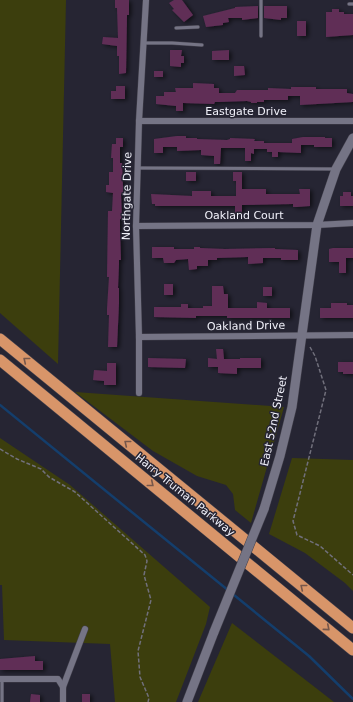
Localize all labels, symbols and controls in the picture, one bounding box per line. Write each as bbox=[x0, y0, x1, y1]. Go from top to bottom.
street label: Eastgate Drive bbox=[205, 105, 287, 118]
street label: Northgate Drive bbox=[120, 151, 134, 240]
street label: Oakland Court bbox=[204, 209, 284, 222]
street label: Oakland Drive bbox=[207, 319, 286, 333]
one-way arrow bbox=[23, 358, 31, 365]
street label: East 52nd Street bbox=[258, 374, 290, 467]
one-way arrow bbox=[124, 440, 131, 447]
street label: Harry Truman Parkway bbox=[133, 451, 238, 540]
one-way arrow bbox=[146, 479, 154, 486]
one-way arrow bbox=[300, 585, 308, 592]
one-way arrow bbox=[323, 624, 330, 631]

